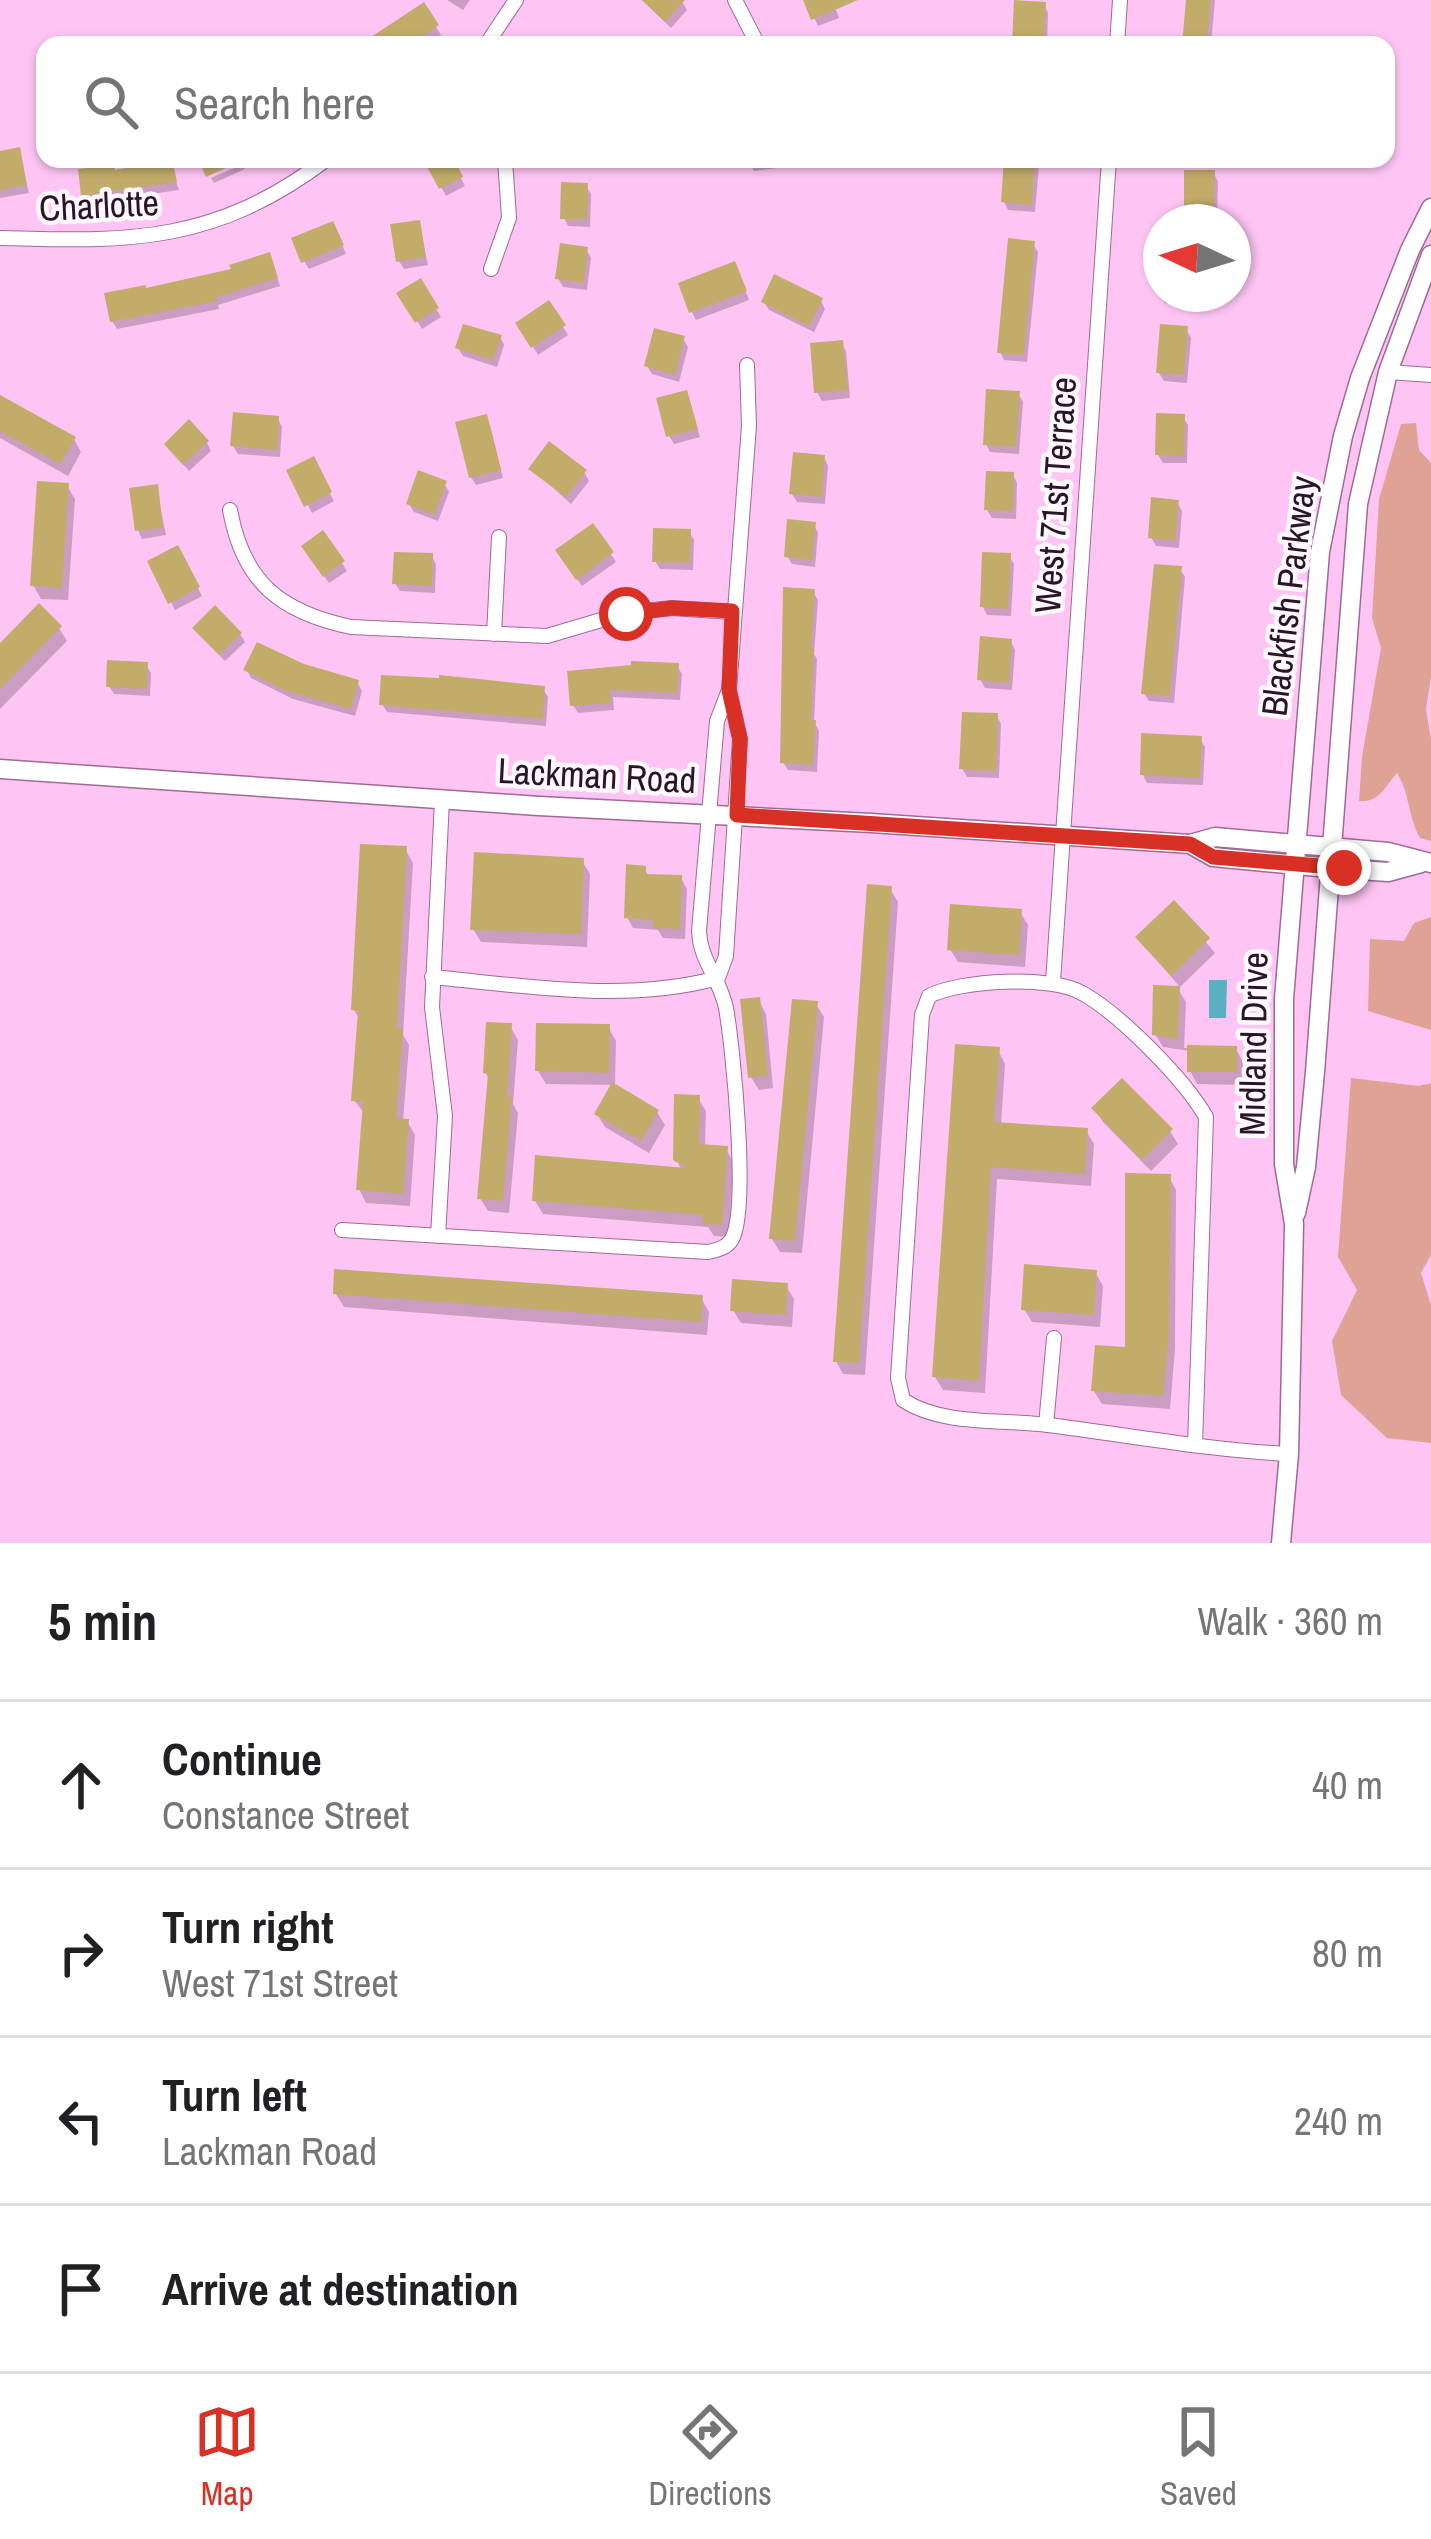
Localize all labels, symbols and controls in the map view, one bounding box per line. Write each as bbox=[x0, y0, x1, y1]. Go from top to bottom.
search box bbox=[36, 36, 1395, 168]
icon: search bbox=[78, 69, 144, 135]
text: Search here bbox=[174, 72, 375, 133]
street label: Charlotte bbox=[38, 178, 160, 232]
north arrow bbox=[1143, 204, 1251, 312]
street label: West 71st Terrace bbox=[1023, 375, 1087, 615]
street label: Blackfish Parkway bbox=[1249, 473, 1327, 719]
route start bbox=[599, 587, 653, 641]
street label: Lackman Road bbox=[497, 746, 697, 804]
route end bbox=[1317, 841, 1371, 895]
street label: Midland Drive bbox=[1227, 952, 1279, 1136]
text: 5 min bbox=[48, 1587, 157, 1656]
text: Walk · 360 m bbox=[1198, 1595, 1383, 1647]
text: Continue bbox=[162, 1728, 322, 1789]
icon: ahead bbox=[48, 1752, 114, 1818]
text: 40 m bbox=[1312, 1759, 1383, 1811]
text: Constance Street bbox=[162, 1789, 409, 1841]
text: Turn right bbox=[162, 1896, 334, 1957]
icon: right bbox=[48, 1920, 114, 1986]
text: 80 m bbox=[1312, 1927, 1383, 1979]
text: West 71st Street bbox=[162, 1957, 398, 2009]
text: Turn left bbox=[162, 2064, 307, 2125]
icon: left bbox=[48, 2088, 114, 2154]
text: 240 m bbox=[1294, 2095, 1383, 2147]
text: Lackman Road bbox=[162, 2125, 377, 2177]
icon: arrive bbox=[48, 2256, 114, 2322]
text: Arrive at destination bbox=[162, 2258, 519, 2319]
tab: Map bbox=[194, 2399, 260, 2515]
tab: Directions bbox=[648, 2399, 772, 2515]
tab: Saved bbox=[1160, 2399, 1237, 2515]

